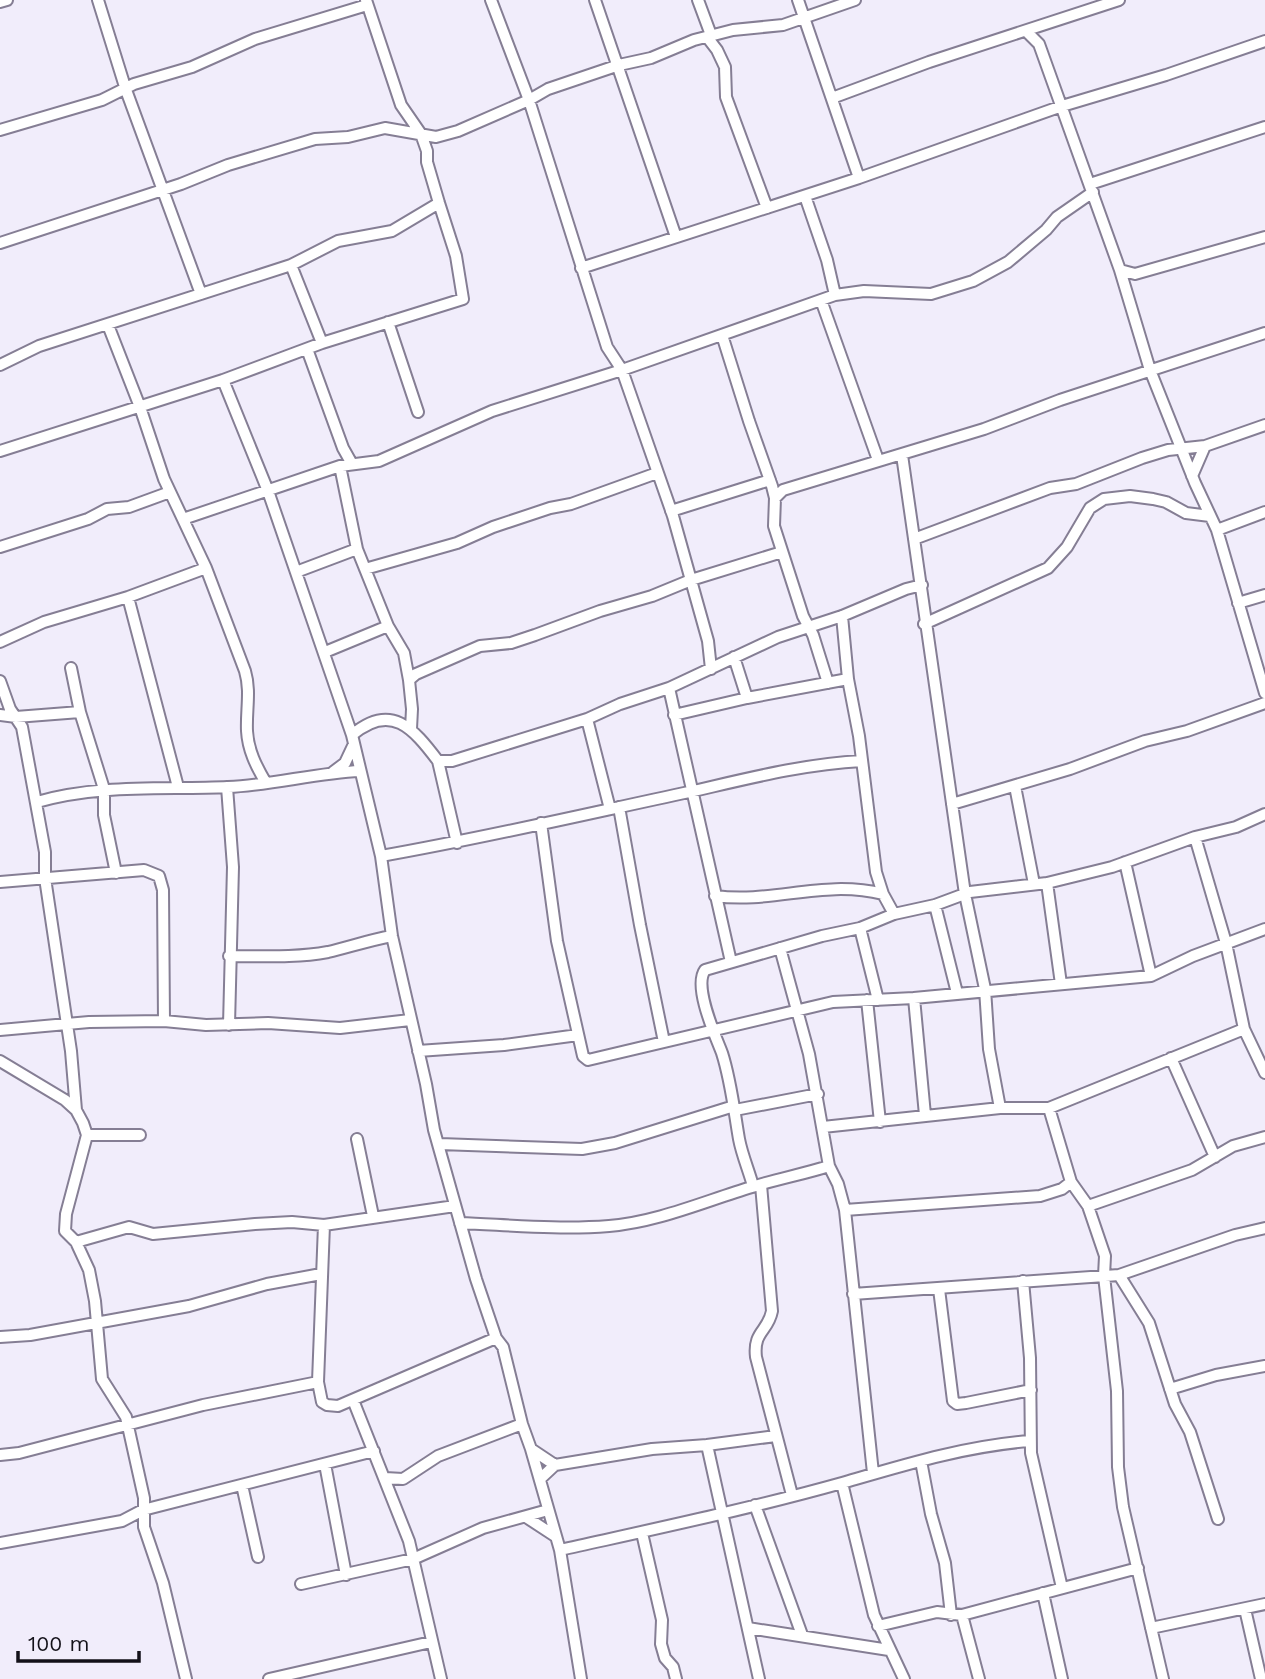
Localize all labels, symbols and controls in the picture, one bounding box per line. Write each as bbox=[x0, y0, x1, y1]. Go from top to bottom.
scale bar bbox=[18, 1620, 138, 1664]
text: 100 m bbox=[28, 1631, 90, 1656]

